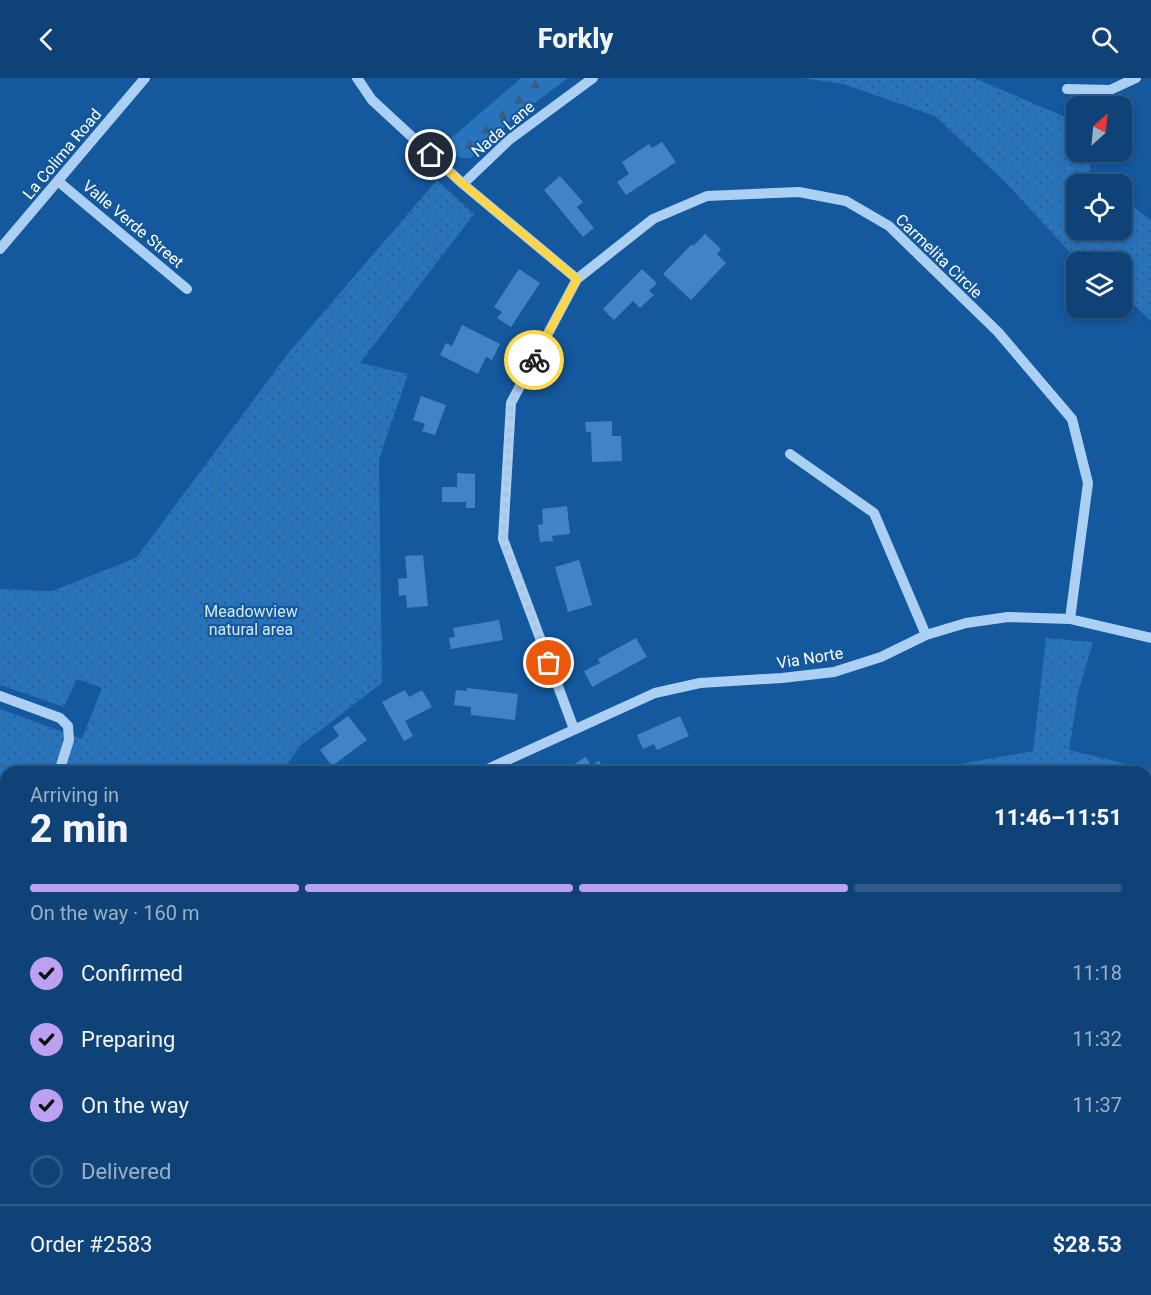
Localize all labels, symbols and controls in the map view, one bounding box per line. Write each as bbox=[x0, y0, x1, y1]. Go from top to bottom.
icon: back bbox=[30, 23, 63, 56]
text: Forkly bbox=[538, 23, 613, 55]
icon: search bbox=[1088, 23, 1121, 56]
north arrow bbox=[1066, 96, 1132, 162]
map controls bbox=[1066, 96, 1132, 318]
street label: Nada Lane bbox=[468, 97, 538, 161]
street label: La Colima Road bbox=[19, 105, 105, 203]
pin bbox=[405, 129, 456, 180]
icon: home bbox=[414, 138, 447, 171]
button: locate bbox=[1066, 174, 1132, 240]
street label: Valle Verde Street bbox=[79, 176, 187, 272]
street label: Carmelita Circle bbox=[892, 210, 986, 302]
button: layers bbox=[1066, 252, 1132, 318]
courier bbox=[504, 330, 564, 390]
icon: bike bbox=[518, 344, 551, 377]
park label: Meadowview natural area bbox=[204, 602, 298, 639]
pin bbox=[523, 637, 574, 688]
street label: Via Norte bbox=[776, 643, 844, 673]
icon: bag bbox=[532, 646, 565, 679]
text: Arriving in bbox=[30, 783, 119, 807]
text: 11:46–11:51 bbox=[994, 805, 1122, 830]
text: 2 min bbox=[30, 806, 128, 852]
text: On the way · 160 m bbox=[30, 901, 199, 925]
icon: check bbox=[30, 957, 63, 990]
text: Confirmed bbox=[81, 961, 183, 986]
text: 11:18 bbox=[1072, 961, 1122, 985]
icon: check bbox=[30, 1023, 63, 1056]
text: Preparing bbox=[81, 1027, 175, 1052]
text: 11:32 bbox=[1072, 1027, 1122, 1051]
icon: check bbox=[30, 1089, 63, 1122]
text: On the way bbox=[81, 1093, 189, 1118]
text: 11:37 bbox=[1072, 1093, 1122, 1117]
text: Delivered bbox=[81, 1159, 171, 1184]
text: Order #2583 bbox=[30, 1232, 152, 1257]
text: $28.53 bbox=[1053, 1232, 1122, 1257]

